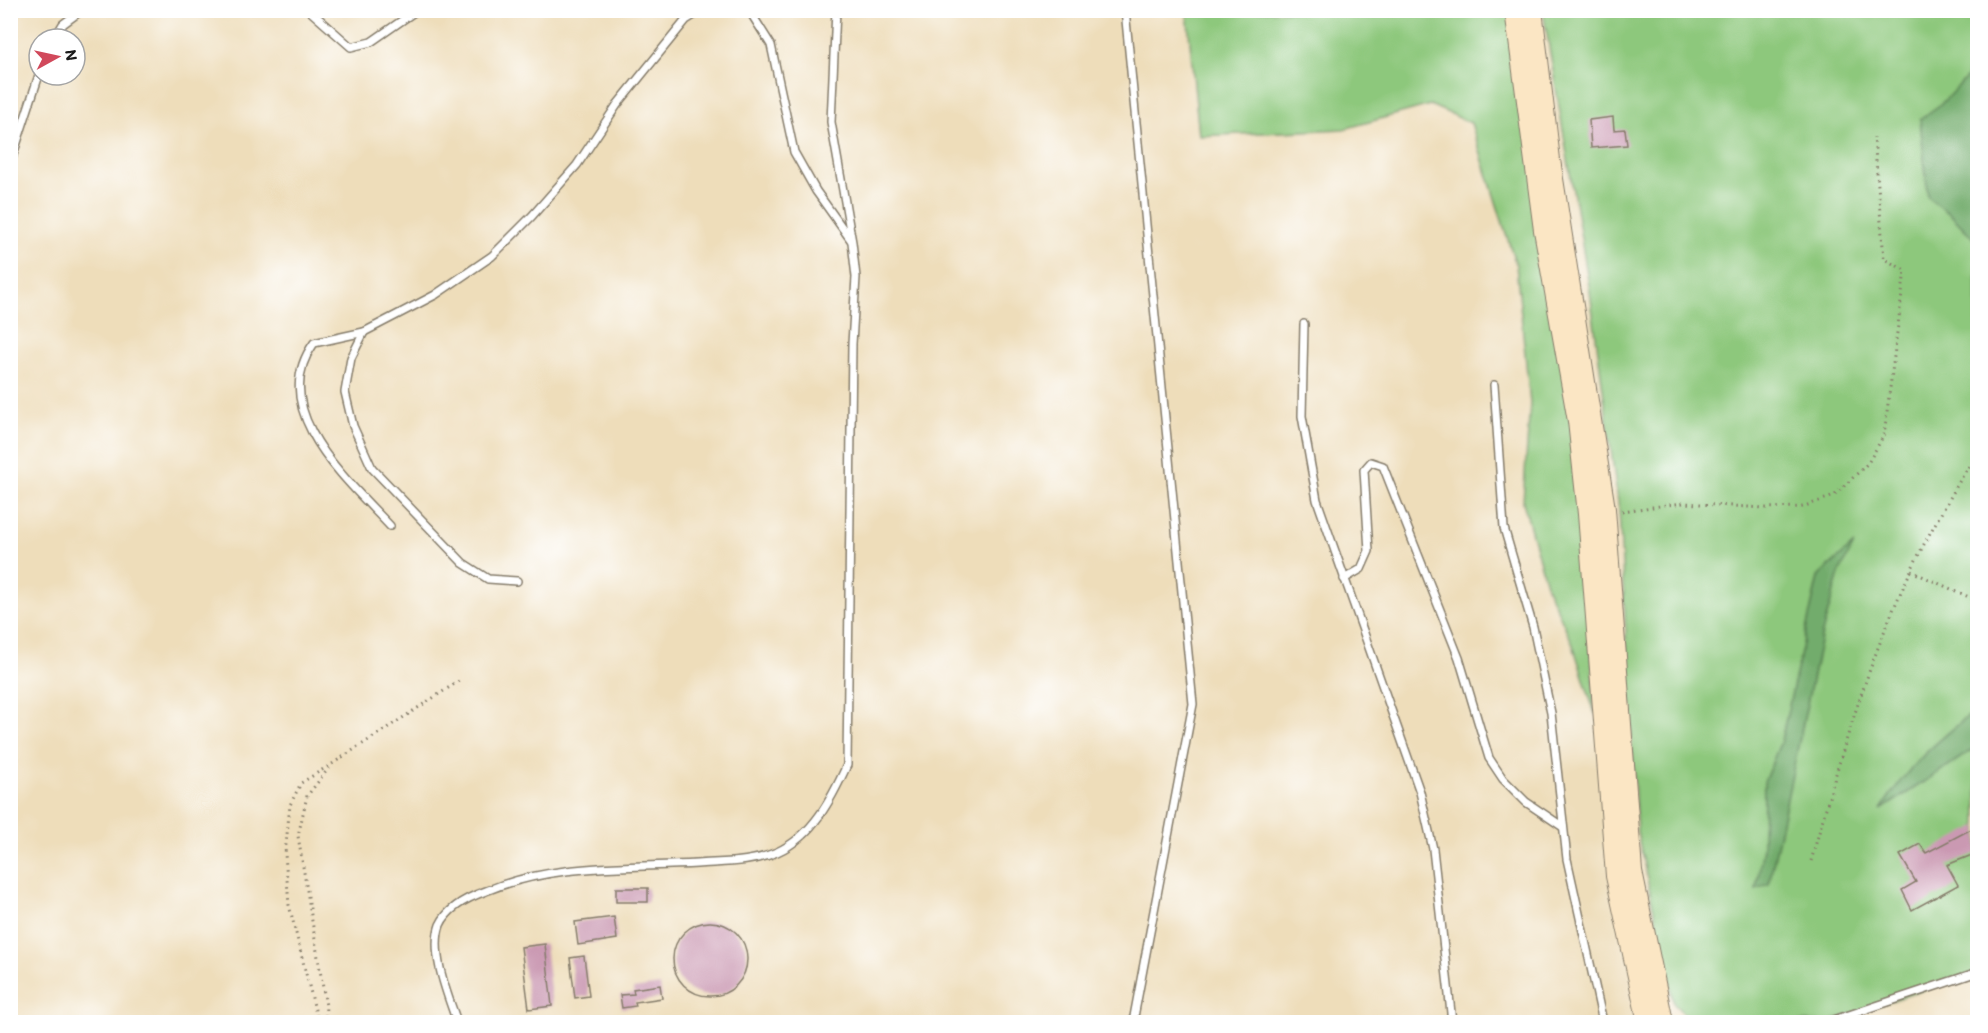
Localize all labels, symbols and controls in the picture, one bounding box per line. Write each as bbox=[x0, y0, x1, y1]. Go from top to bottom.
north arrow bbox=[27, 27, 87, 87]
text: N bbox=[61, 48, 82, 62]

